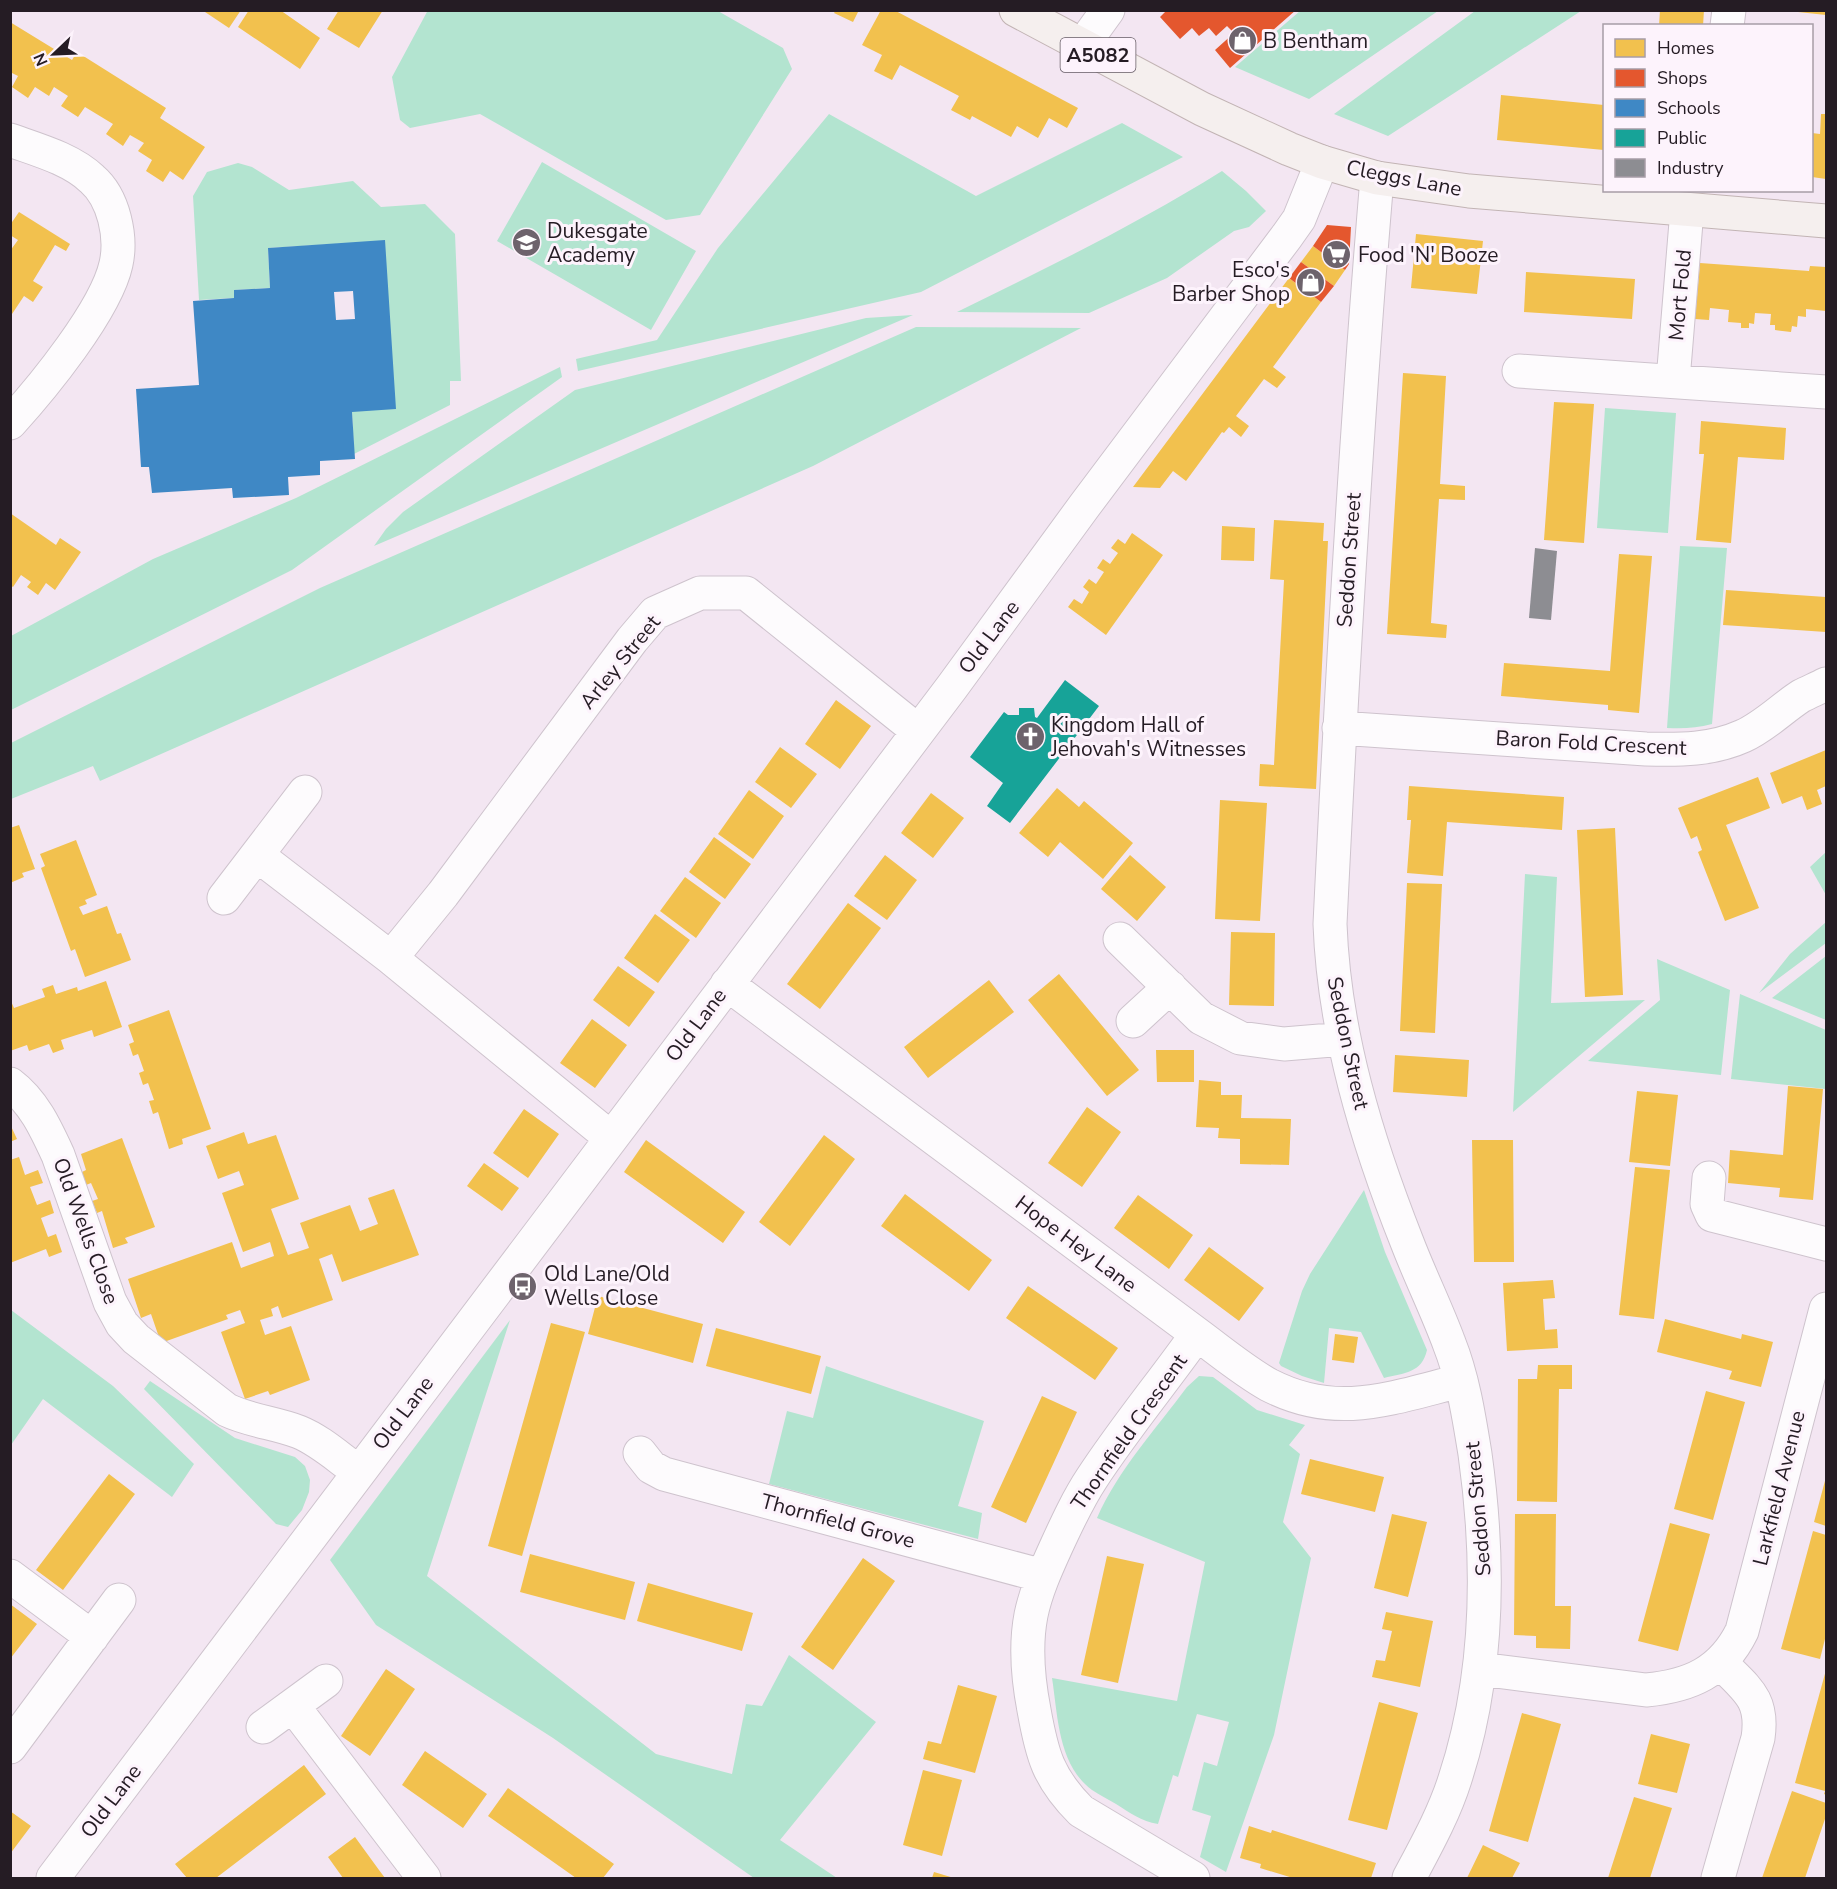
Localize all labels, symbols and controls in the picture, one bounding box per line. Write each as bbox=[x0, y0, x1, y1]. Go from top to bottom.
north arrow bbox=[24, 24, 84, 84]
legend bbox=[1603, 24, 1813, 192]
shop icon: B Bentham bbox=[1226, 25, 1258, 57]
place label: B Bentham bbox=[1263, 27, 1368, 55]
text: Homes bbox=[1657, 36, 1714, 60]
road number: A5082 bbox=[1060, 38, 1136, 72]
text: N bbox=[29, 50, 54, 69]
text: Shops bbox=[1657, 66, 1707, 90]
text: Schools bbox=[1657, 96, 1721, 120]
text: Public bbox=[1657, 126, 1707, 150]
street label: Cleggs Lane bbox=[1344, 153, 1464, 203]
text: Industry bbox=[1657, 156, 1724, 180]
place label: Dukesgate Academy bbox=[547, 217, 648, 269]
school or university icon: Dukesgate Academy bbox=[510, 227, 542, 259]
supermarket icon: Food 'N' Booze bbox=[1321, 239, 1353, 271]
place label: Food 'N' Booze bbox=[1358, 241, 1498, 269]
street label: Mort Fold bbox=[1662, 248, 1698, 342]
place label: Esco's Barber Shop bbox=[1172, 256, 1290, 308]
shop icon: Esco's Barber Shop bbox=[1295, 266, 1327, 298]
street label: Seddon Street bbox=[1330, 491, 1368, 628]
street label: Old Lane bbox=[952, 594, 1026, 680]
street label: Arley Street bbox=[573, 609, 667, 715]
place label: Kingdom Hall of Jehovah's Witnesses bbox=[1050, 711, 1246, 763]
church icon: Kingdom Hall of Jehovah's Witnesses bbox=[1014, 721, 1046, 753]
street label: Baron Fold Crescent bbox=[1495, 724, 1688, 762]
street label: Seddon Street bbox=[1320, 974, 1376, 1113]
street label: Old Lane bbox=[659, 982, 733, 1068]
street label: Old Wells Close bbox=[47, 1154, 125, 1308]
street label: Hope Hey Lane bbox=[1010, 1189, 1142, 1299]
place label: Old Lane/Old Wells Close bbox=[544, 1260, 670, 1312]
bus stop icon: Old Lane/Old Wells Close bbox=[507, 1270, 539, 1302]
street label: Thornfield Crescent bbox=[1064, 1348, 1194, 1516]
street label: Old Lane bbox=[366, 1370, 440, 1456]
street label: Larkfield Avenue bbox=[1746, 1408, 1812, 1568]
street label: Seddon Street bbox=[1458, 1440, 1498, 1577]
street label: Thornfield Grove bbox=[758, 1487, 918, 1555]
street label: Old Lane bbox=[74, 1758, 148, 1844]

